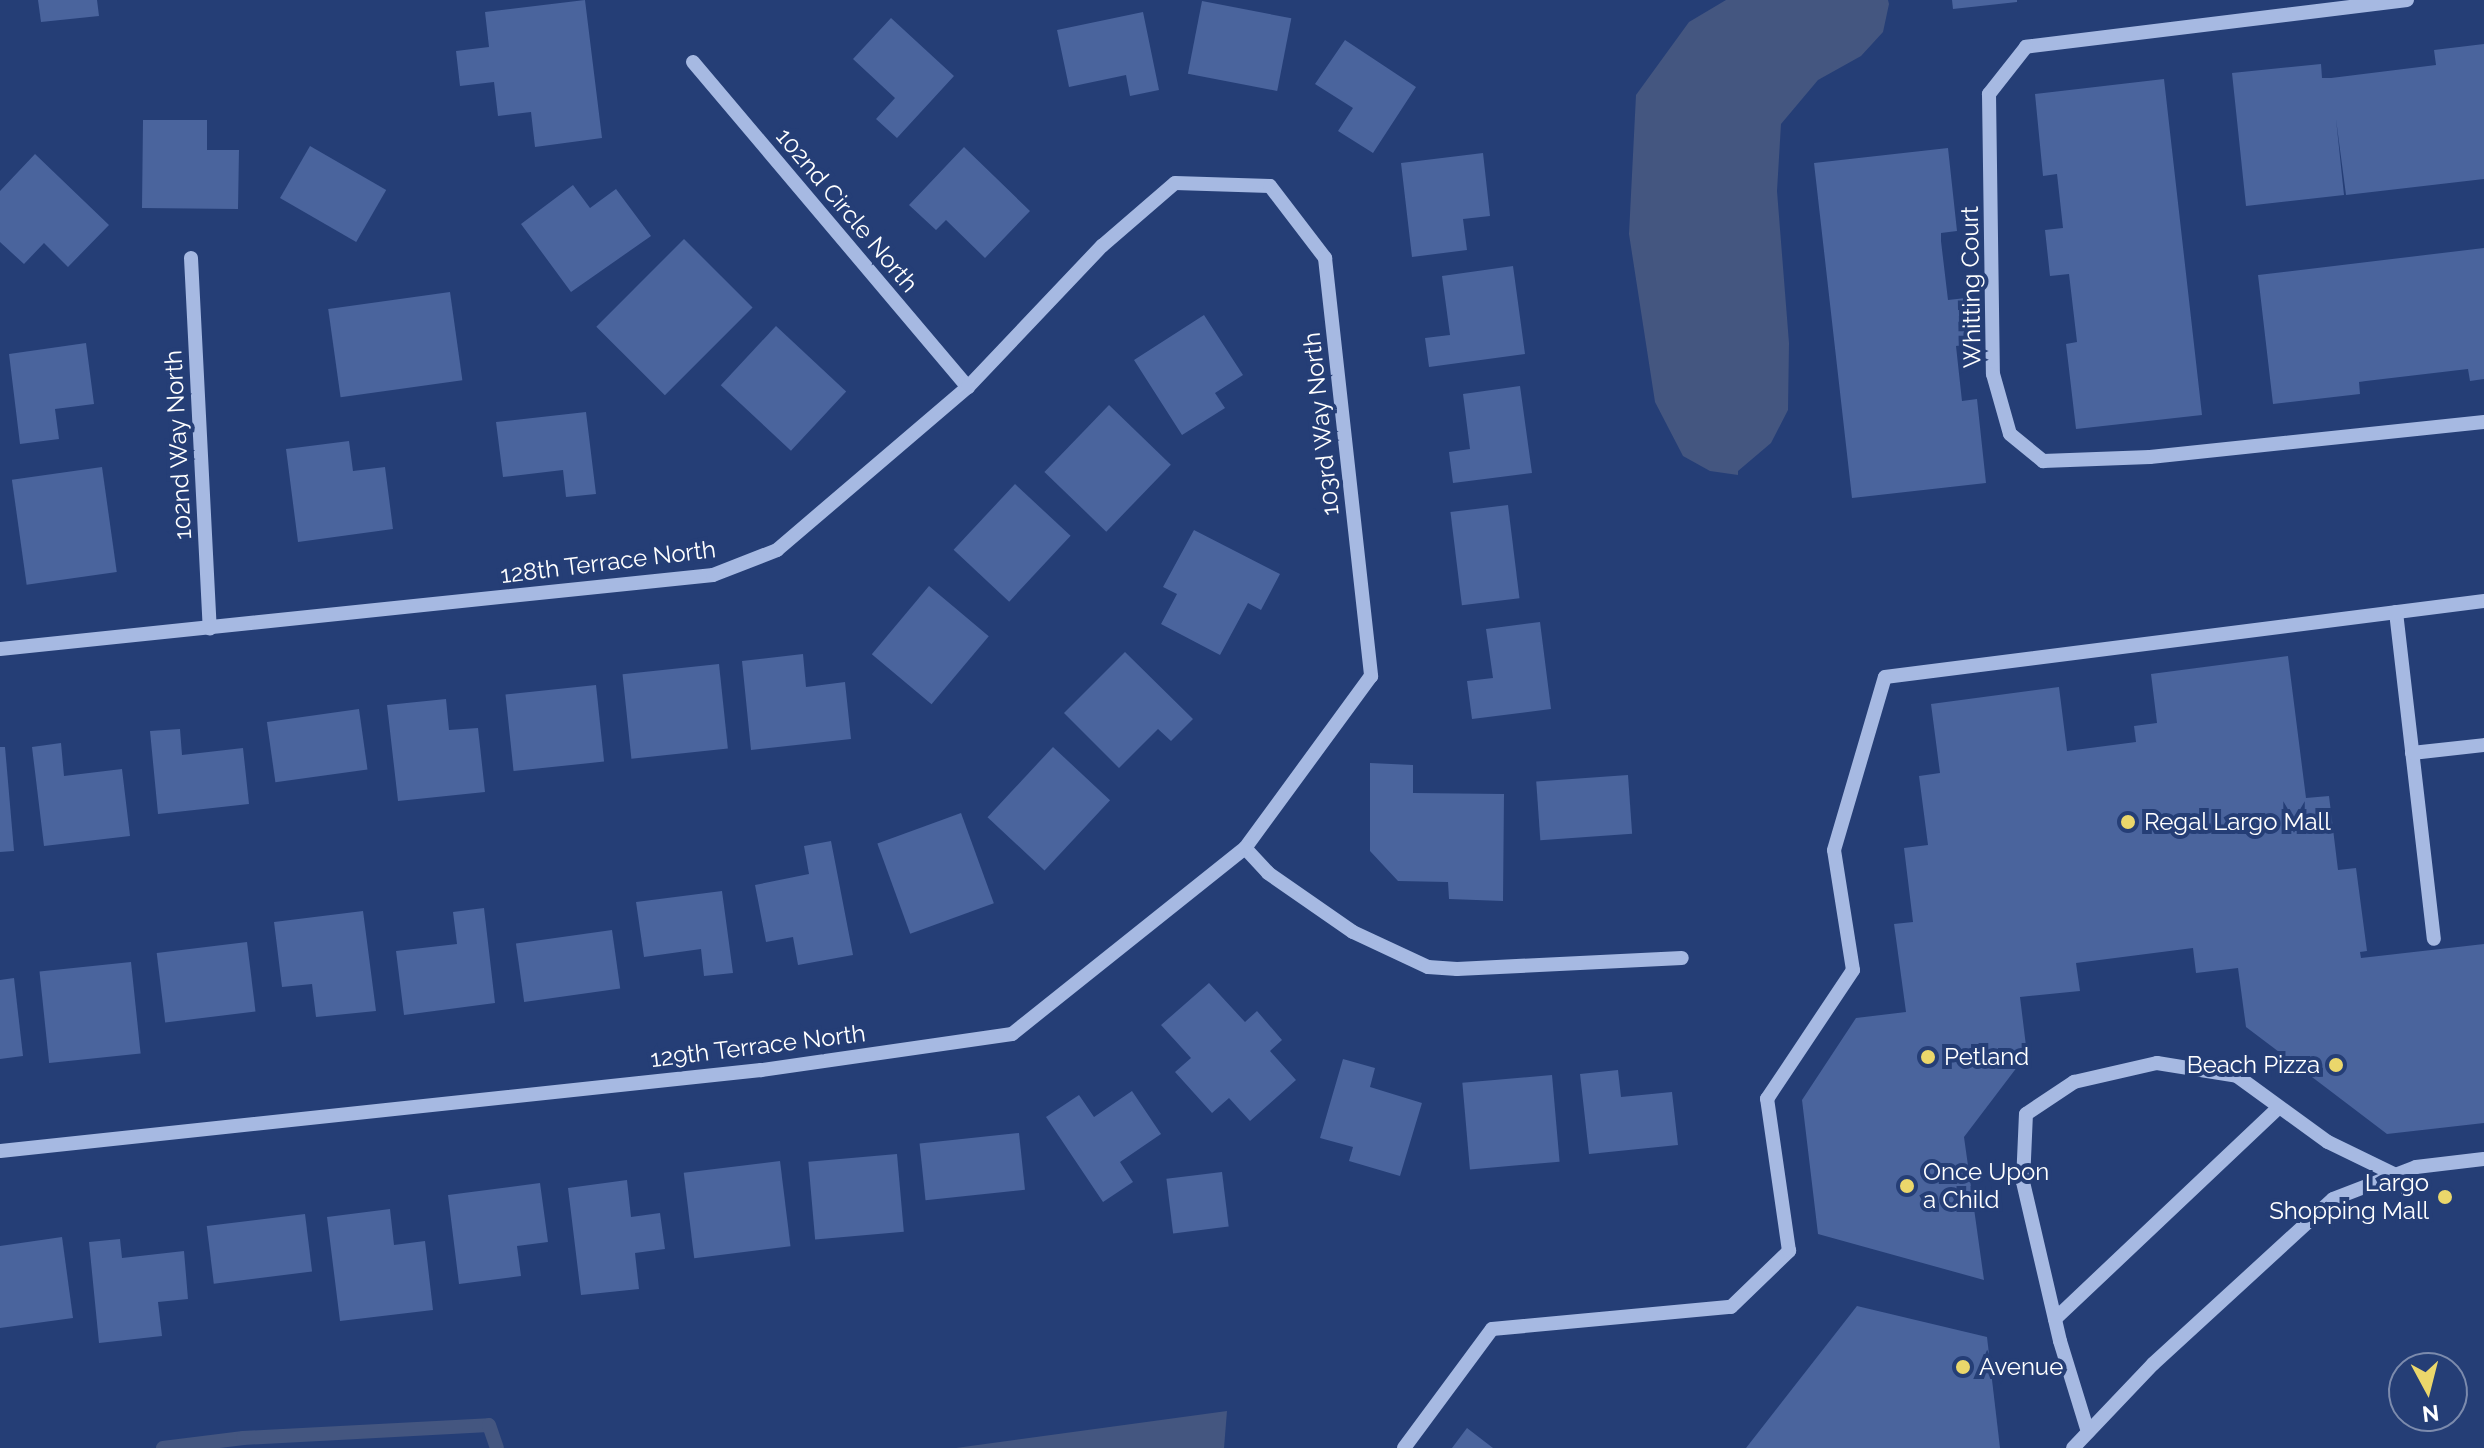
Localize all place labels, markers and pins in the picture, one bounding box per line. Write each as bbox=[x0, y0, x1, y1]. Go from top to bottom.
place label: Regal Largo Mall bbox=[2144, 808, 2331, 836]
marker: Regal Largo Mall bbox=[2119, 813, 2137, 831]
place label: Petland bbox=[1944, 1043, 2029, 1071]
marker: Petland bbox=[1919, 1048, 1937, 1066]
place label: Beach Pizza bbox=[2187, 1051, 2320, 1079]
marker: Beach Pizza bbox=[2327, 1056, 2345, 1074]
place label: Once Upon a Child bbox=[1923, 1158, 2049, 1214]
place label: Largo Shopping Mall bbox=[2269, 1169, 2429, 1225]
marker: Once Upon a Child bbox=[1898, 1177, 1916, 1195]
marker: Largo Shopping Mall bbox=[2436, 1188, 2454, 1206]
place label: Avenue bbox=[1979, 1353, 2063, 1381]
marker: Avenue bbox=[1954, 1358, 1972, 1376]

